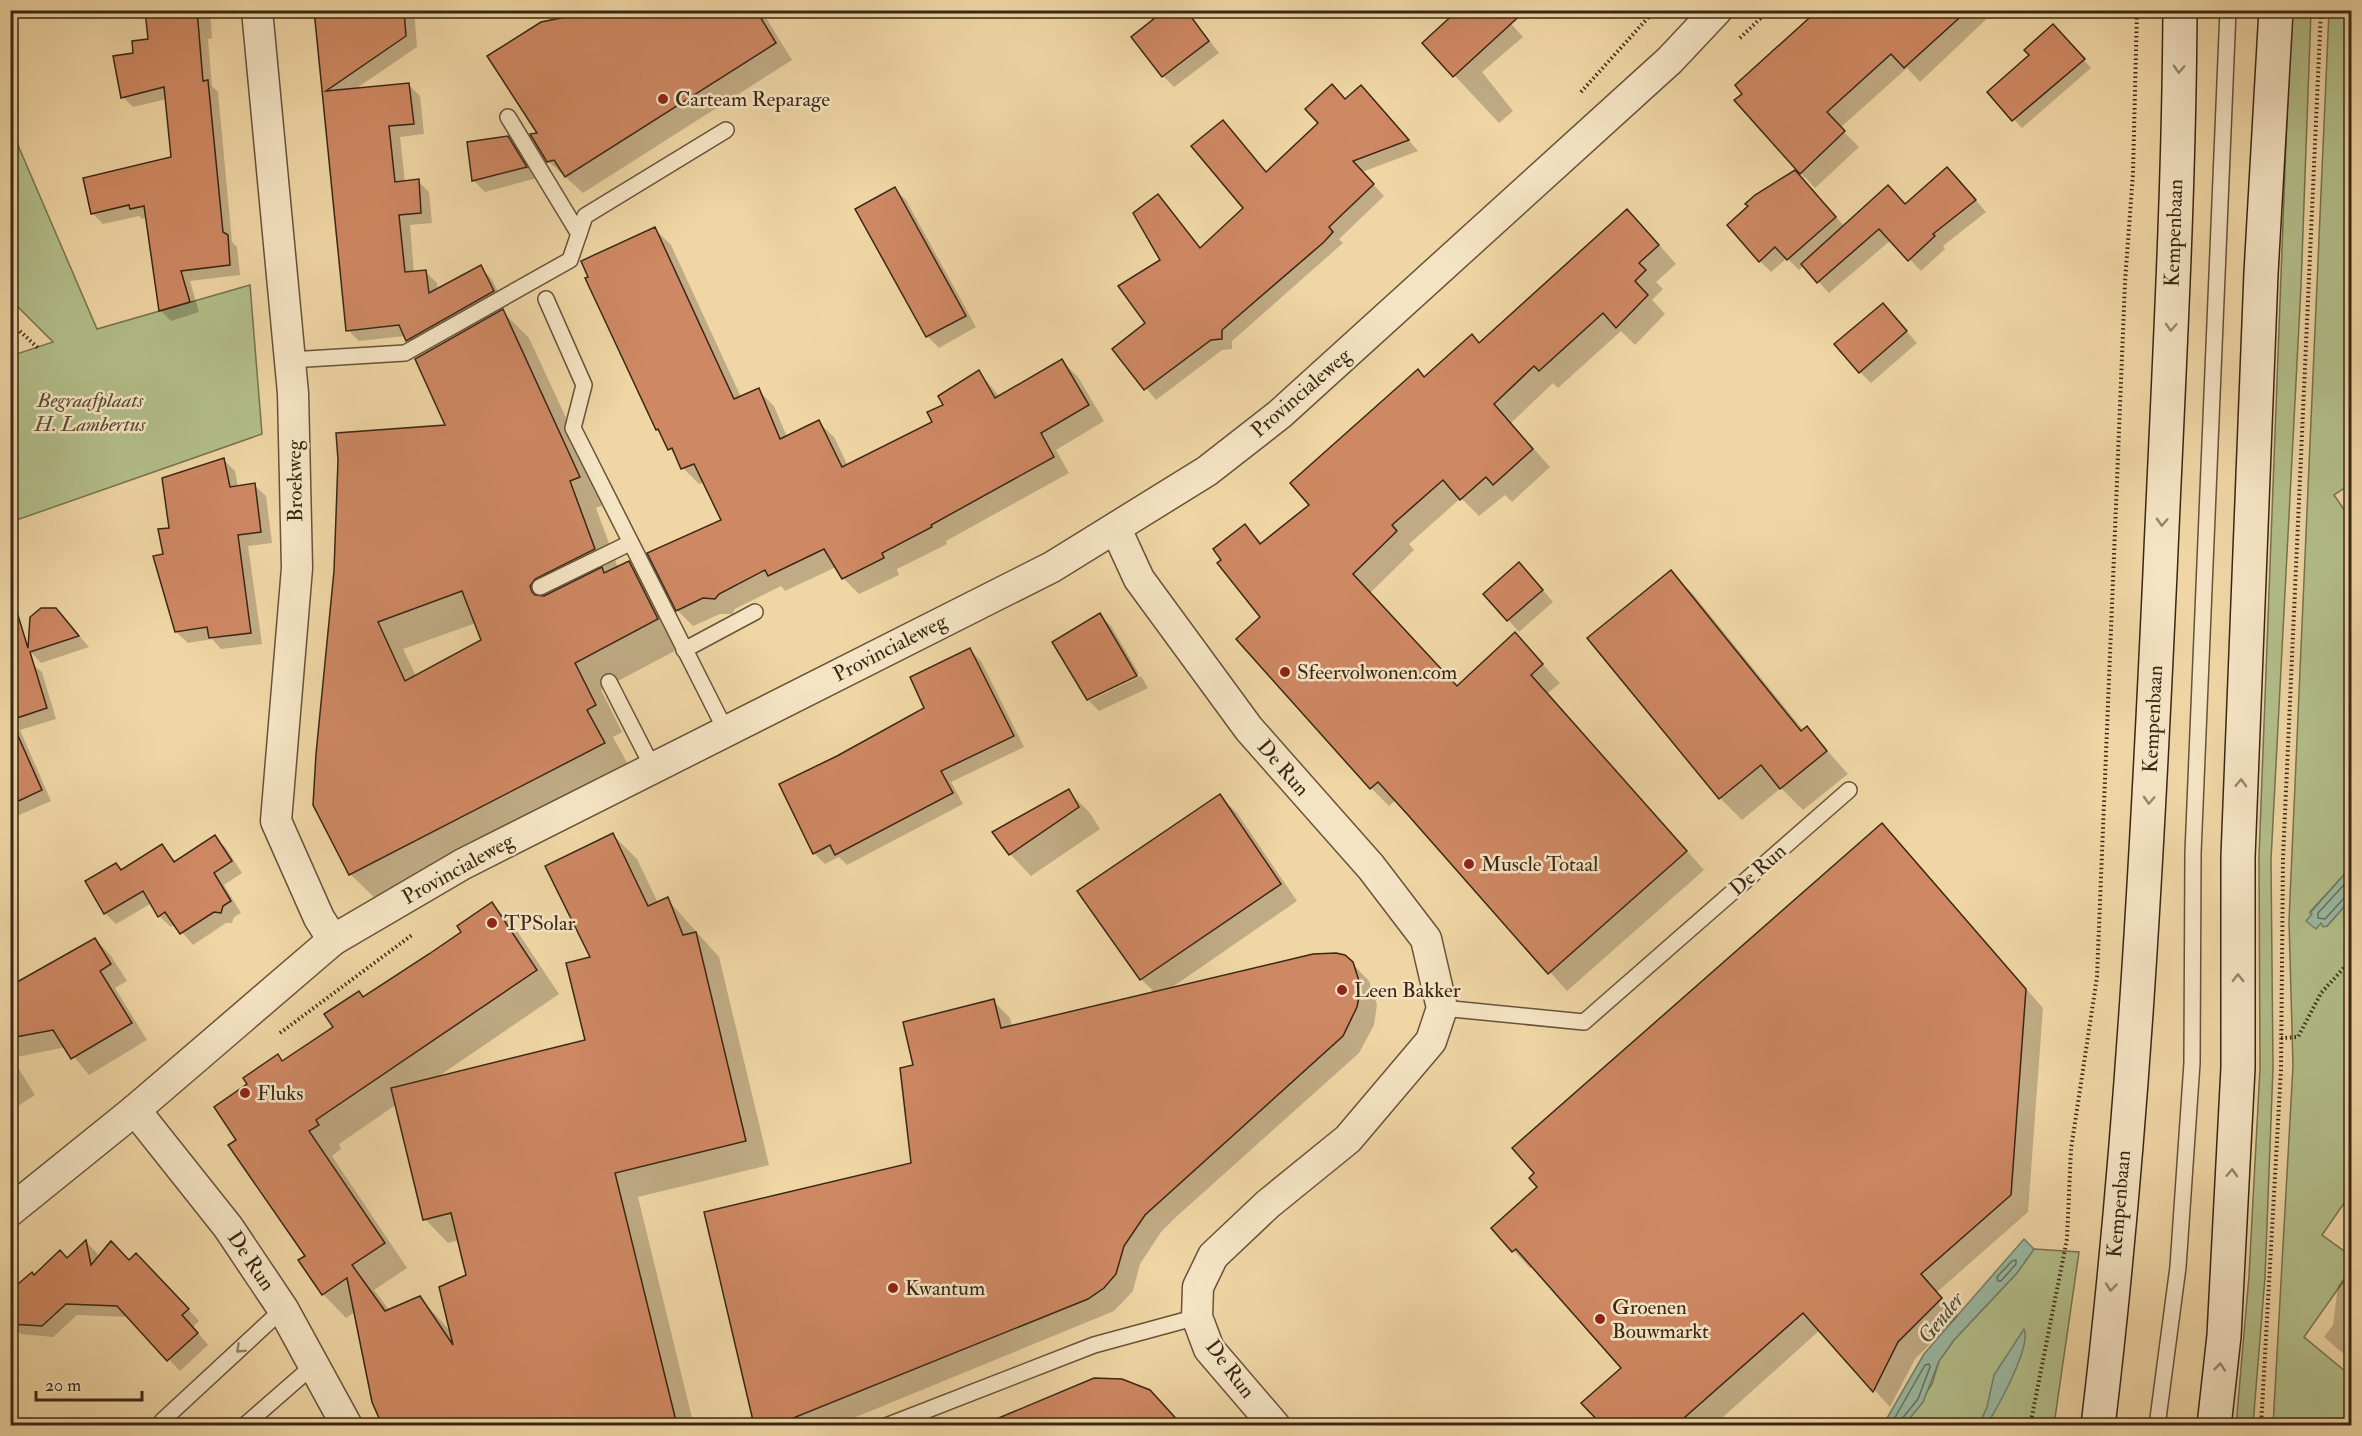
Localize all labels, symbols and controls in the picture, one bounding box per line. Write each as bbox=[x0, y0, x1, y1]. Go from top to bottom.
one-way arrow bbox=[2173, 64, 2186, 73]
place label: Carteam Reparage bbox=[675, 86, 830, 113]
marker: Carteam Reparage bbox=[656, 92, 670, 106]
street label: Kempenbaan bbox=[2159, 178, 2189, 287]
one-way arrow bbox=[2164, 322, 2177, 331]
street label: Provincialeweg bbox=[1245, 342, 1357, 444]
park label: Begraafplaats H. Lambertus bbox=[33, 387, 147, 438]
street label: Broekweg bbox=[281, 439, 309, 522]
one-way arrow bbox=[2155, 517, 2168, 526]
street label: Provincialeweg bbox=[829, 608, 952, 688]
place label: Sfeervolwonen.com bbox=[1297, 659, 1457, 686]
street label: Kempenbaan bbox=[2137, 664, 2169, 774]
marker: Sfeervolwonen.com bbox=[1278, 665, 1292, 679]
street label: De Run bbox=[1251, 734, 1315, 802]
one-way arrow bbox=[2234, 778, 2247, 787]
one-way arrow bbox=[2143, 796, 2156, 805]
street label: Provincialeweg bbox=[397, 827, 519, 911]
street label: De Run bbox=[1724, 838, 1792, 902]
place label: Muscle Totaal bbox=[1481, 851, 1599, 878]
marker: Muscle Totaal bbox=[1462, 857, 1476, 871]
place label: TPSolar bbox=[504, 910, 576, 937]
marker: TPSolar bbox=[485, 916, 499, 930]
one-way arrow bbox=[2232, 973, 2244, 982]
place label: Leen Bakker bbox=[1354, 977, 1461, 1004]
marker: Leen Bakker bbox=[1335, 983, 1349, 997]
place label: Fluks bbox=[257, 1080, 303, 1107]
marker: Fluks bbox=[238, 1086, 252, 1100]
street label: Kempenbaan bbox=[2101, 1149, 2137, 1259]
one-way arrow bbox=[2226, 1168, 2239, 1177]
street label: De Run bbox=[221, 1226, 281, 1296]
place label: Kwantum bbox=[905, 1275, 985, 1302]
marker: Kwantum bbox=[886, 1281, 900, 1295]
one-way arrow bbox=[2105, 1282, 2118, 1291]
water label: Gender bbox=[1912, 1285, 1971, 1350]
place label: Groenen Bouwmarkt bbox=[1612, 1294, 1709, 1345]
marker: Groenen Bouwmarkt bbox=[1593, 1312, 1607, 1326]
street label: De Run bbox=[1199, 1334, 1261, 1404]
one-way arrow bbox=[236, 1342, 247, 1353]
one-way arrow bbox=[2213, 1363, 2226, 1372]
scale bar bbox=[36, 1364, 142, 1402]
text: 20 m bbox=[45, 1374, 81, 1397]

